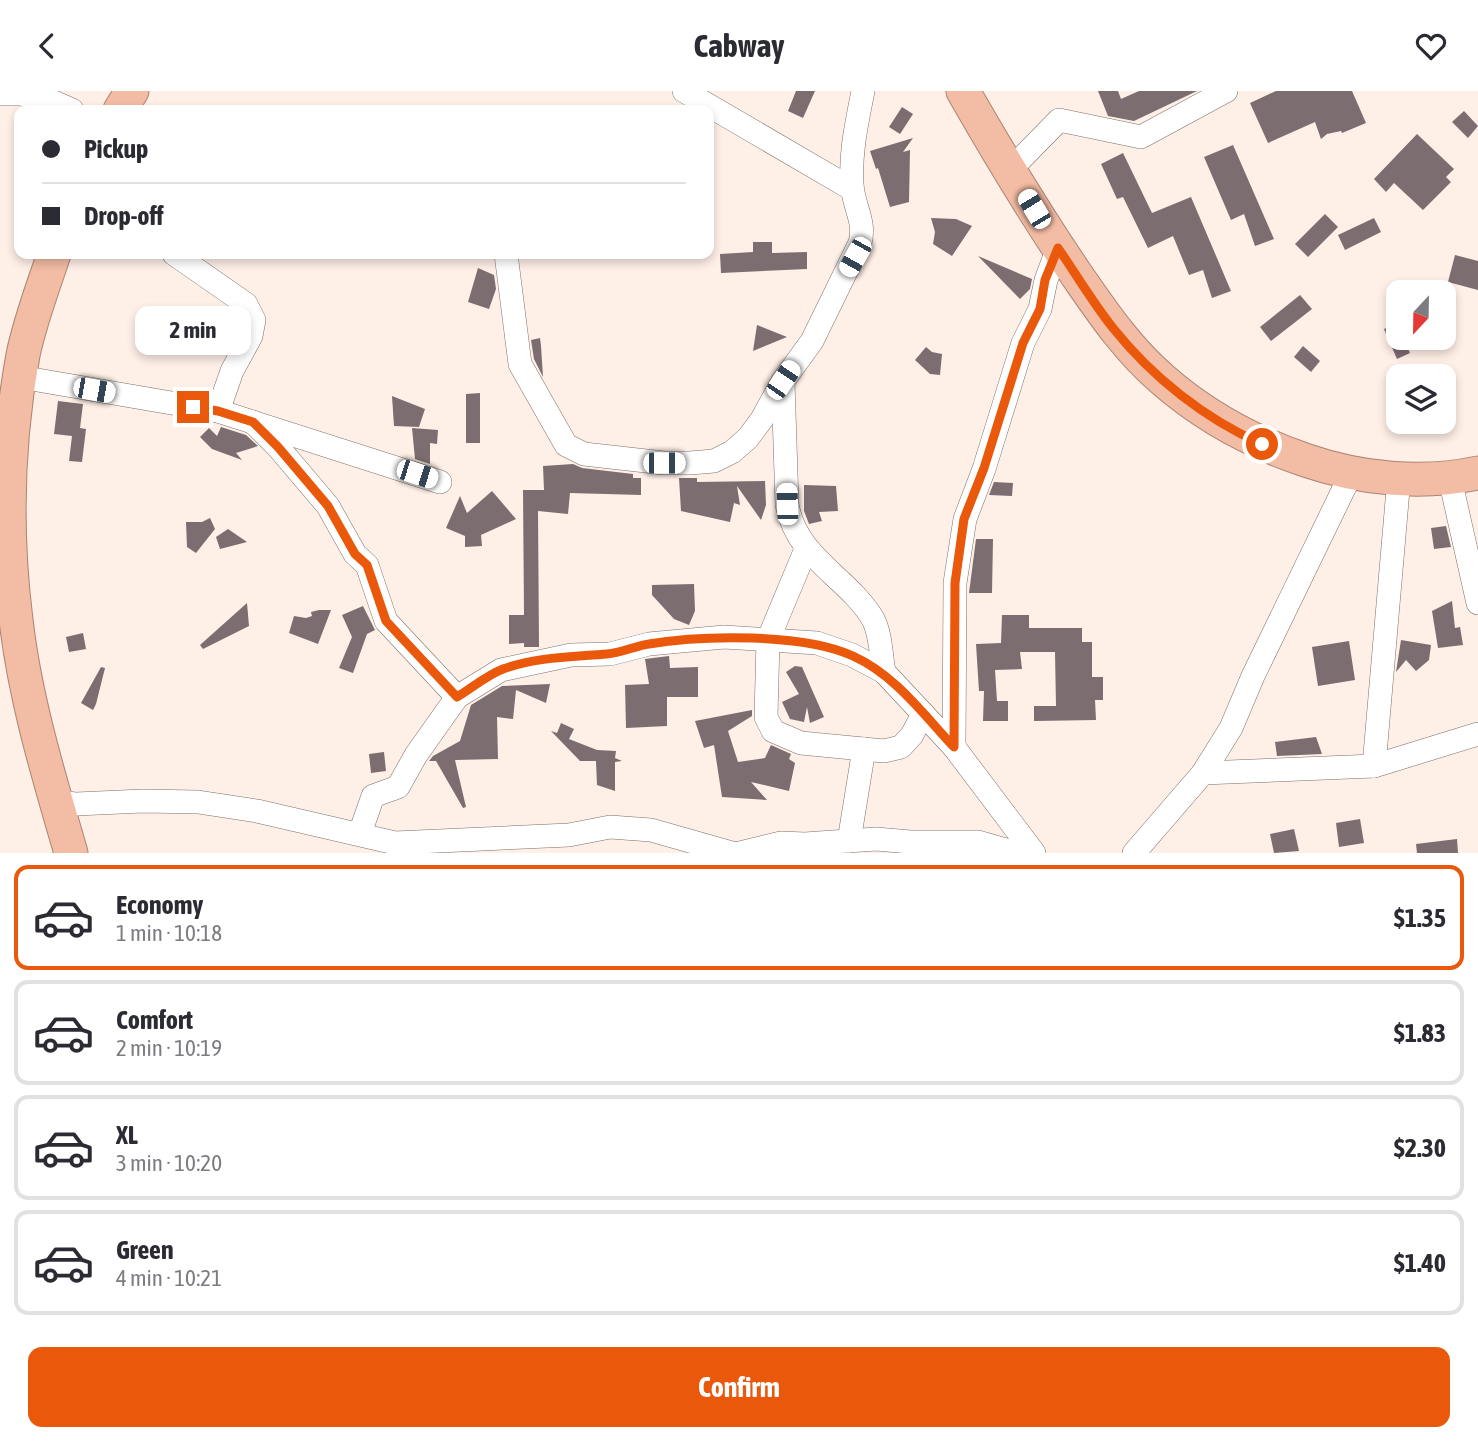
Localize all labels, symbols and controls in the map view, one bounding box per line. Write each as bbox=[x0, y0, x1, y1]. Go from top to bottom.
icon: back bbox=[28, 27, 66, 65]
text: Cabway bbox=[694, 27, 784, 64]
icon: heart bbox=[1412, 27, 1450, 65]
text: Pickup bbox=[84, 134, 148, 164]
car bbox=[1015, 186, 1054, 232]
text: Drop-off bbox=[84, 201, 164, 231]
car bbox=[836, 234, 875, 280]
north arrow bbox=[1386, 280, 1456, 350]
map controls bbox=[1386, 280, 1456, 434]
callout: 2 min bbox=[135, 306, 251, 355]
text: 2 min bbox=[170, 317, 216, 343]
car bbox=[763, 357, 804, 403]
button: layers bbox=[1386, 364, 1456, 434]
car bbox=[72, 376, 117, 404]
route end bbox=[177, 391, 209, 423]
route start bbox=[1246, 428, 1278, 460]
car bbox=[644, 453, 686, 474]
car bbox=[394, 458, 441, 490]
car bbox=[776, 483, 799, 525]
icon: car bbox=[32, 886, 95, 949]
text: Economy bbox=[116, 890, 203, 920]
text: $1.35 bbox=[1394, 903, 1446, 933]
text: 1 min · 10:18 bbox=[116, 920, 222, 946]
icon: car bbox=[32, 1001, 95, 1064]
text: Comfort bbox=[116, 1005, 193, 1035]
text: $1.83 bbox=[1394, 1018, 1446, 1048]
text: 2 min · 10:19 bbox=[116, 1035, 222, 1061]
icon: car bbox=[32, 1116, 95, 1179]
text: XL bbox=[116, 1120, 138, 1150]
text: $2.30 bbox=[1394, 1133, 1446, 1163]
text: 3 min · 10:20 bbox=[116, 1150, 222, 1176]
icon: car bbox=[32, 1231, 95, 1294]
text: Green bbox=[116, 1235, 174, 1265]
text: $1.40 bbox=[1394, 1248, 1446, 1278]
text: 4 min · 10:21 bbox=[116, 1265, 222, 1291]
button: Confirm bbox=[28, 1347, 1450, 1427]

